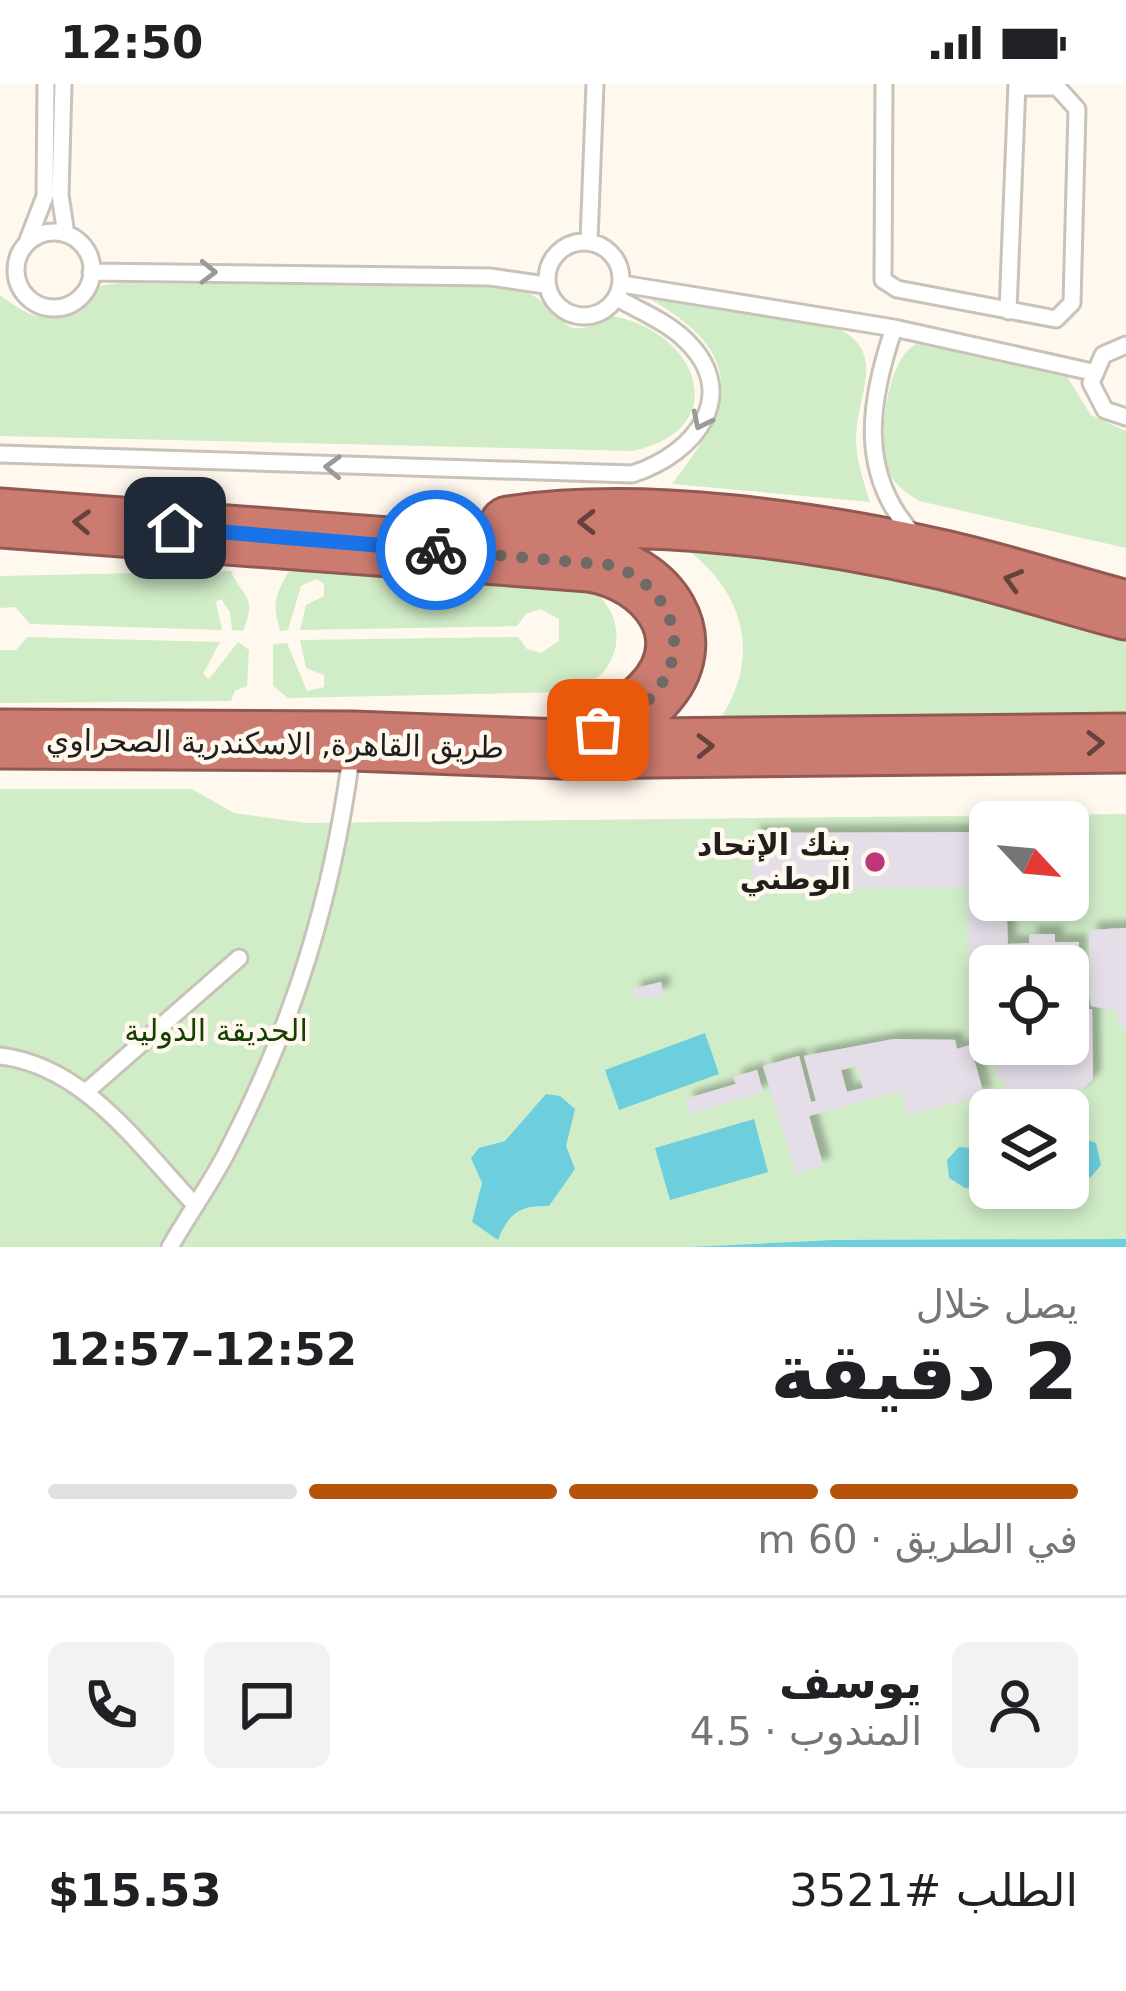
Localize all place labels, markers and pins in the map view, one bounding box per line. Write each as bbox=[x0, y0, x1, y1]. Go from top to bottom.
pin bbox=[124, 477, 226, 579]
pin bbox=[547, 679, 649, 781]
place label: بنك الإتحاد الوطني bbox=[697, 827, 851, 897]
marker: بنك الإتحاد الوطني bbox=[862, 849, 888, 875]

